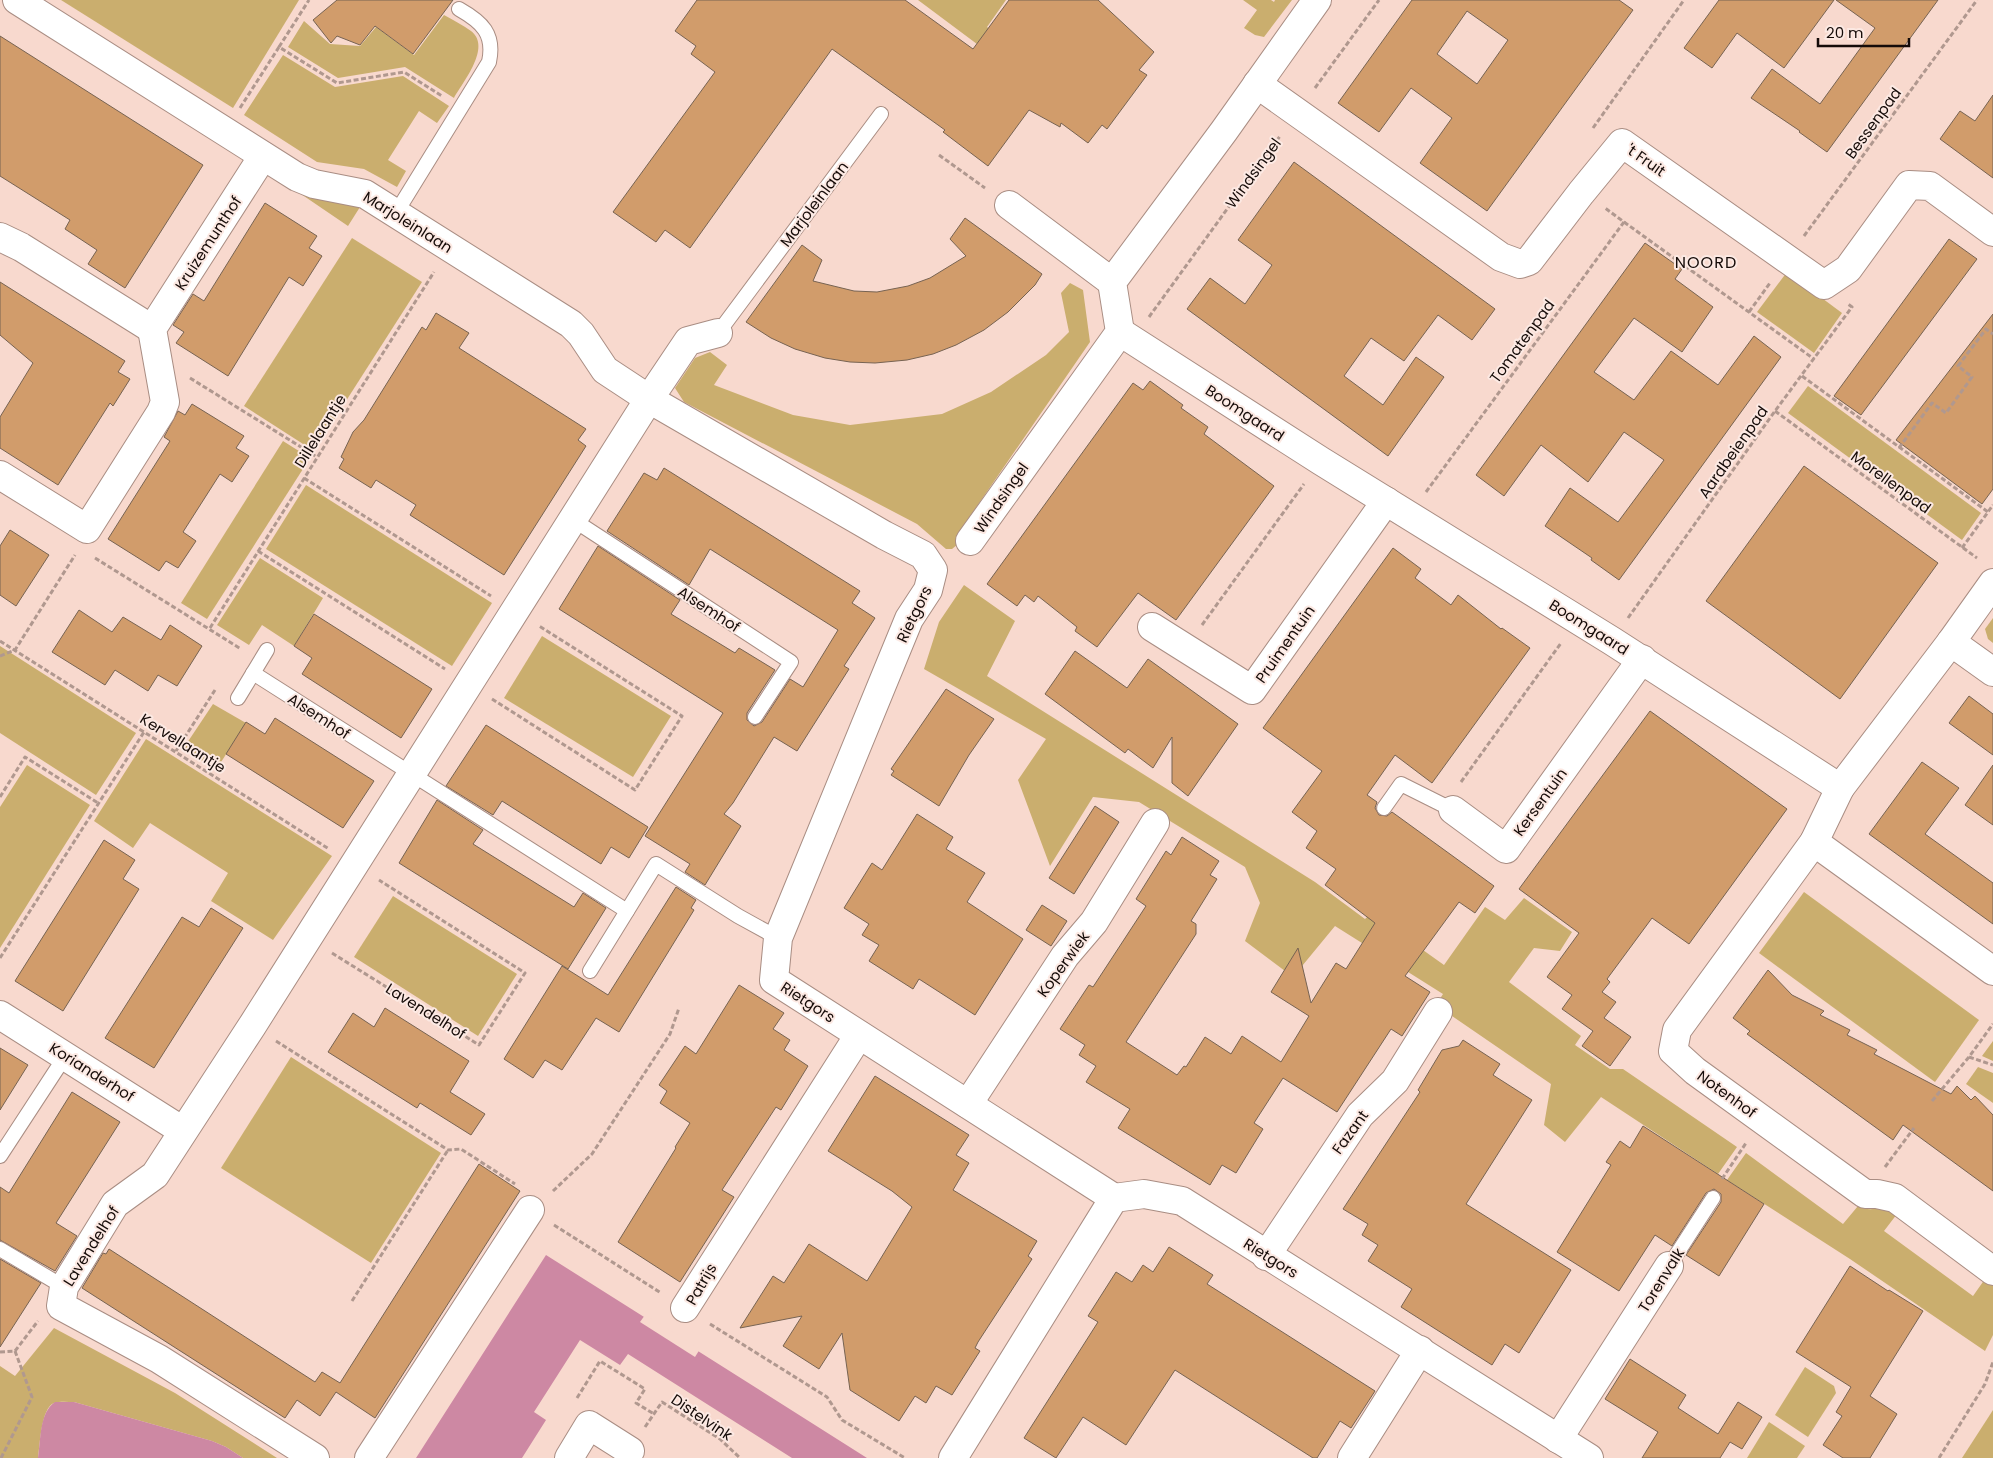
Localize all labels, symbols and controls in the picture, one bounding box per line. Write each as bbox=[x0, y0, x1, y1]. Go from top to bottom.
scale bar bbox=[1818, 15, 1909, 47]
text: 20 m bbox=[1826, 22, 1864, 43]
street label: Bessenpad bbox=[1840, 83, 1906, 163]
street label: Windsingel bbox=[1220, 134, 1286, 212]
street label: 't Fruit bbox=[1622, 139, 1670, 181]
street label: Marjoleinlaan bbox=[775, 157, 853, 251]
street label: Marjoleinlaan bbox=[359, 186, 457, 258]
street label: Kruizemunthof bbox=[170, 192, 246, 294]
district label: NOORD bbox=[1675, 251, 1737, 274]
street label: Tomatenpad bbox=[1485, 295, 1559, 387]
street label: Boomgaard bbox=[1202, 380, 1288, 446]
street label: Dillelaantje bbox=[289, 390, 351, 472]
street label: Aardbeienpad bbox=[1693, 402, 1773, 502]
street label: Morellenpad bbox=[1847, 446, 1935, 518]
street label: Windsingel bbox=[969, 458, 1033, 538]
street label: Alsemhof bbox=[674, 581, 744, 637]
street label: Rietgors bbox=[891, 582, 937, 646]
street label: Boomgaard bbox=[1545, 594, 1633, 660]
street label: Pruimentuin bbox=[1251, 601, 1319, 687]
street label: Alsemhof bbox=[284, 688, 354, 744]
street label: Kervellaantje bbox=[136, 708, 230, 778]
street label: Kersentuin bbox=[1508, 764, 1572, 840]
street label: Koperwiek bbox=[1032, 927, 1094, 1001]
street label: Rietgors bbox=[777, 977, 839, 1027]
street label: Lavendelhof bbox=[382, 978, 470, 1044]
street label: Korianderhof bbox=[45, 1037, 139, 1107]
street label: Notenhof bbox=[1693, 1065, 1761, 1123]
street label: Fazant bbox=[1327, 1106, 1373, 1158]
street label: Lavendelhof bbox=[58, 1202, 124, 1290]
street label: Rietgors bbox=[1240, 1233, 1302, 1283]
street label: Torenvalk bbox=[1633, 1244, 1689, 1316]
street label: Patrijs bbox=[681, 1259, 721, 1309]
street label: Distelvink bbox=[667, 1389, 737, 1445]

